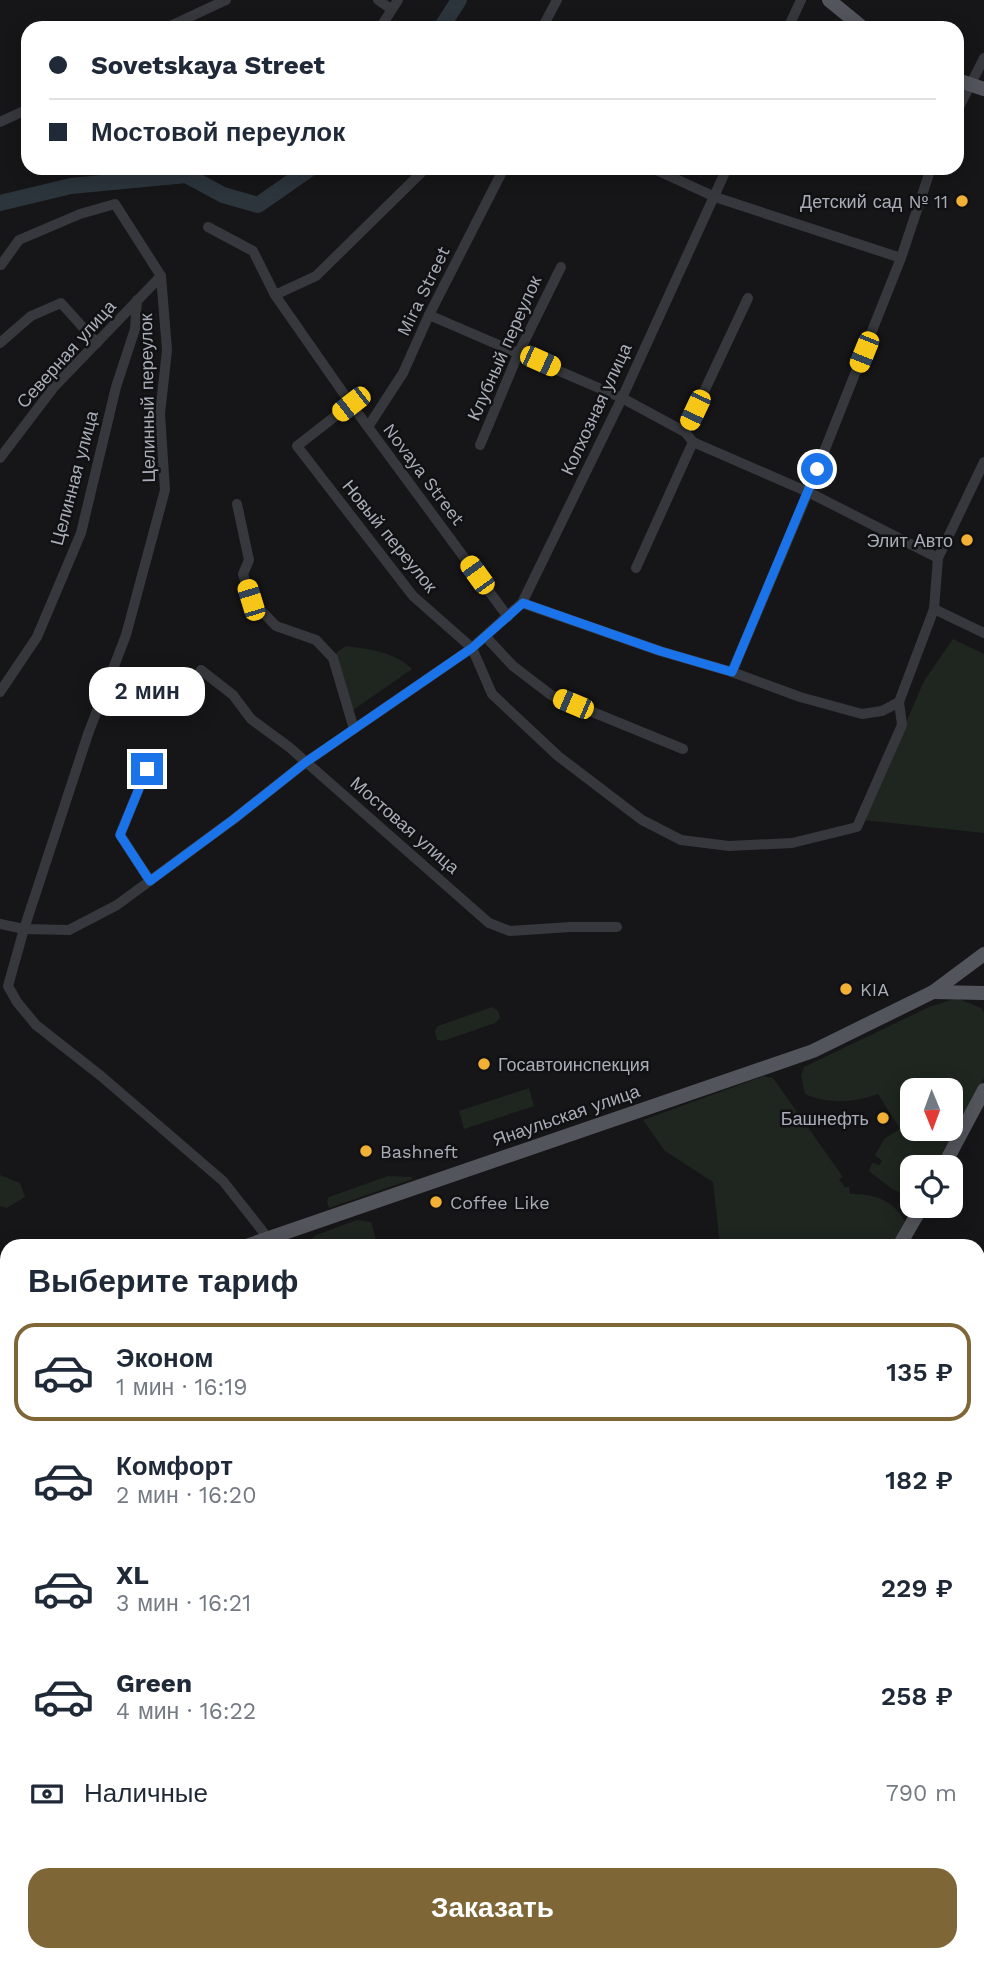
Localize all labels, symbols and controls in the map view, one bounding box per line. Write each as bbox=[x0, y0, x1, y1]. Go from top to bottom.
text: Sovetskaya Street bbox=[91, 50, 325, 80]
text: Мостовой переулок bbox=[91, 117, 345, 147]
place label: Детский сад № 11 bbox=[800, 191, 948, 212]
marker: Детский сад № 11 bbox=[954, 193, 970, 209]
street label: Mira Street bbox=[392, 242, 454, 339]
street label: Клубный переулок bbox=[463, 272, 545, 424]
street label: Северная улица bbox=[12, 295, 121, 412]
street label: Целинный переулок bbox=[135, 313, 159, 483]
car bbox=[847, 329, 882, 375]
street label: Колхозная улица bbox=[556, 339, 636, 478]
car bbox=[517, 343, 564, 379]
car bbox=[328, 383, 375, 425]
car bbox=[677, 387, 714, 433]
street label: Целинная улица bbox=[46, 407, 102, 548]
street label: Novaya Street bbox=[379, 419, 469, 529]
route start bbox=[801, 453, 833, 485]
street label: Новый переулок bbox=[338, 476, 442, 597]
place label: Элит Авто bbox=[866, 530, 953, 551]
marker: Элит Авто bbox=[959, 532, 975, 548]
car bbox=[457, 552, 498, 598]
car bbox=[235, 577, 268, 623]
callout: 2 мин bbox=[89, 668, 205, 716]
text: 2 мин bbox=[114, 678, 180, 705]
car bbox=[550, 686, 597, 722]
route end bbox=[131, 753, 163, 785]
street label: Мостовая улица bbox=[346, 772, 464, 879]
place label: KIA bbox=[860, 979, 889, 1000]
marker: KIA bbox=[838, 981, 854, 997]
place label: Госавтоинспекция bbox=[498, 1054, 650, 1075]
marker: Госавтоинспекция bbox=[476, 1056, 492, 1072]
north arrow bbox=[900, 1078, 962, 1141]
map controls bbox=[900, 1078, 963, 1218]
street label: Янаульская улица bbox=[490, 1080, 643, 1150]
place label: Башнефть bbox=[781, 1108, 869, 1129]
marker: Башнефть bbox=[875, 1110, 891, 1126]
place label: Bashneft bbox=[380, 1141, 458, 1162]
marker: Bashneft bbox=[358, 1143, 374, 1159]
button: locate bbox=[900, 1155, 963, 1218]
place label: Coffee Like bbox=[450, 1192, 550, 1213]
marker: Coffee Like bbox=[428, 1194, 444, 1210]
text: Выберите тариф bbox=[28, 1262, 299, 1300]
icon: car bbox=[32, 1341, 95, 1404]
text: Эконом bbox=[116, 1343, 214, 1373]
text: 135 ₽ bbox=[886, 1357, 953, 1387]
text: 1 мин · 16:19 bbox=[116, 1374, 248, 1401]
icon: car bbox=[32, 1449, 95, 1512]
text: Комфорт bbox=[116, 1451, 233, 1481]
text: 182 ₽ bbox=[885, 1465, 953, 1495]
text: 2 мин · 16:20 bbox=[116, 1482, 257, 1509]
icon: car bbox=[32, 1557, 95, 1620]
text: XL bbox=[116, 1560, 149, 1590]
text: 229 ₽ bbox=[881, 1573, 953, 1603]
text: 3 мин · 16:21 bbox=[116, 1590, 251, 1617]
icon: car bbox=[32, 1665, 95, 1728]
text: Green bbox=[116, 1668, 192, 1698]
text: 258 ₽ bbox=[881, 1681, 953, 1711]
text: 4 мин · 16:22 bbox=[116, 1698, 256, 1725]
icon: cash bbox=[28, 1775, 66, 1813]
text: Наличные bbox=[84, 1778, 208, 1808]
text: 790 m bbox=[886, 1780, 957, 1807]
button: Заказать bbox=[28, 1868, 957, 1948]

